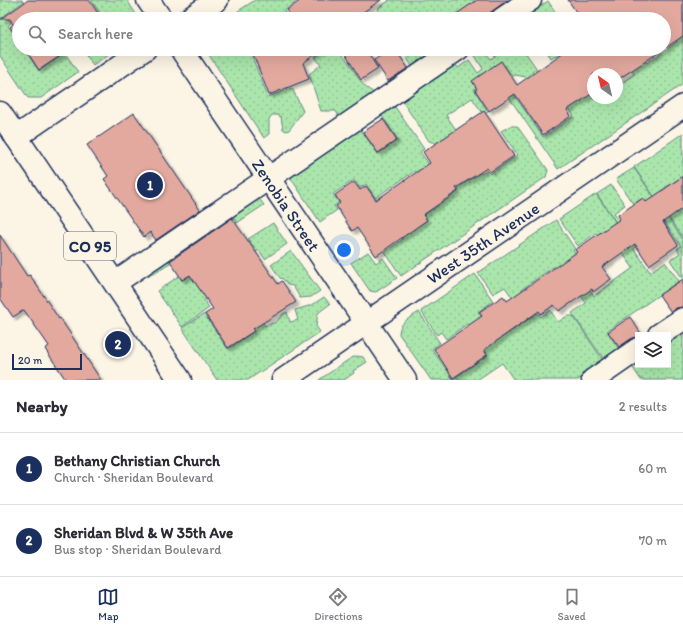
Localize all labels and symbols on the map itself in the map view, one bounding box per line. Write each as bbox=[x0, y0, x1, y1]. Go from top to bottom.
north arrow bbox=[587, 68, 623, 104]
street label: Zenobia Street bbox=[248, 155, 325, 256]
pin: 1 bbox=[137, 170, 163, 200]
street label: West 35th Avenue bbox=[423, 198, 543, 288]
road number: CO 95 bbox=[64, 232, 116, 260]
your location bbox=[334, 240, 354, 260]
pin: 2 bbox=[105, 329, 131, 359]
scale bar bbox=[12, 352, 82, 371]

